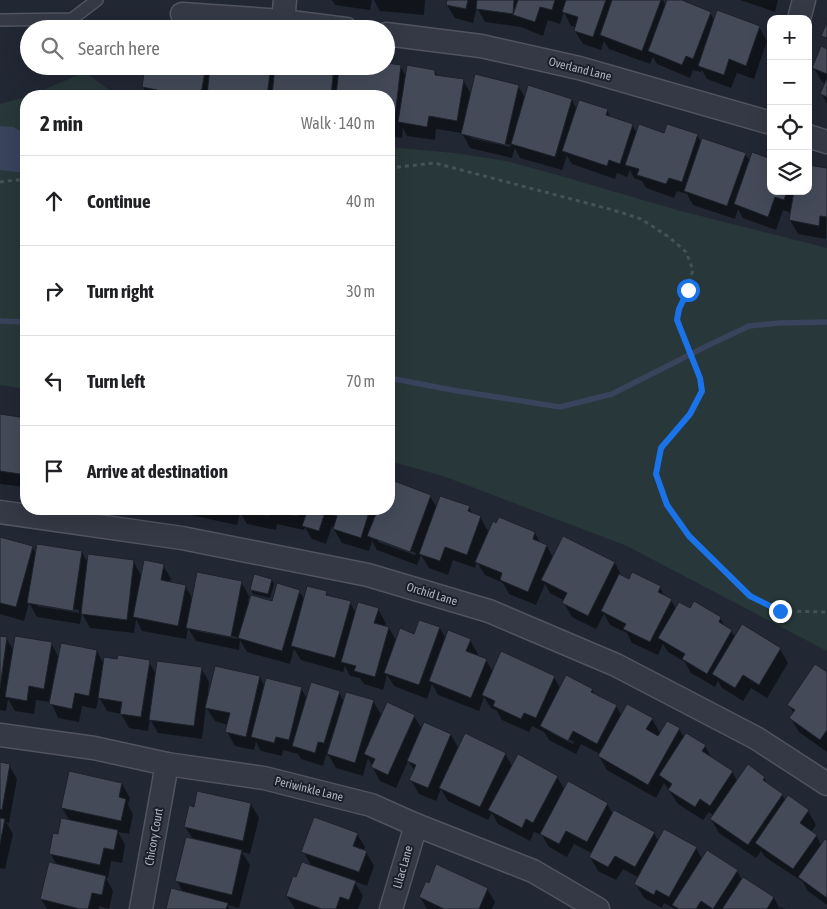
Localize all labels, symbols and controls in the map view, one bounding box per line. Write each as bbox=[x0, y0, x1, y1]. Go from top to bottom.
map controls bbox=[767, 15, 812, 195]
button: + bbox=[767, 15, 812, 60]
search box bbox=[20, 20, 395, 75]
icon: search bbox=[38, 34, 66, 62]
text: Search here bbox=[78, 37, 160, 59]
street label: Overland Lane bbox=[547, 54, 613, 84]
button: − bbox=[767, 60, 812, 105]
button: locate bbox=[767, 105, 812, 150]
text: 2 min bbox=[40, 111, 83, 135]
text: Walk · 140 m bbox=[301, 114, 375, 132]
button: layers bbox=[767, 150, 812, 195]
icon: ahead bbox=[40, 187, 68, 215]
text: Continue bbox=[87, 190, 151, 212]
text: 40 m bbox=[346, 192, 375, 210]
icon: right bbox=[40, 277, 68, 305]
route start bbox=[677, 279, 700, 302]
text: Turn right bbox=[87, 280, 154, 302]
text: 30 m bbox=[346, 282, 375, 300]
icon: left bbox=[40, 367, 68, 395]
text: Turn left bbox=[87, 370, 145, 392]
text: 70 m bbox=[346, 372, 375, 390]
icon: arrive bbox=[40, 457, 68, 485]
text: Arrive at destination bbox=[87, 460, 228, 482]
street label: Orchid Lane bbox=[405, 580, 459, 608]
route end bbox=[769, 600, 792, 623]
street label: Periwinkle Lane bbox=[273, 774, 345, 804]
street label: Chicory Court bbox=[142, 807, 166, 867]
street label: Lilac Lane bbox=[390, 844, 416, 890]

